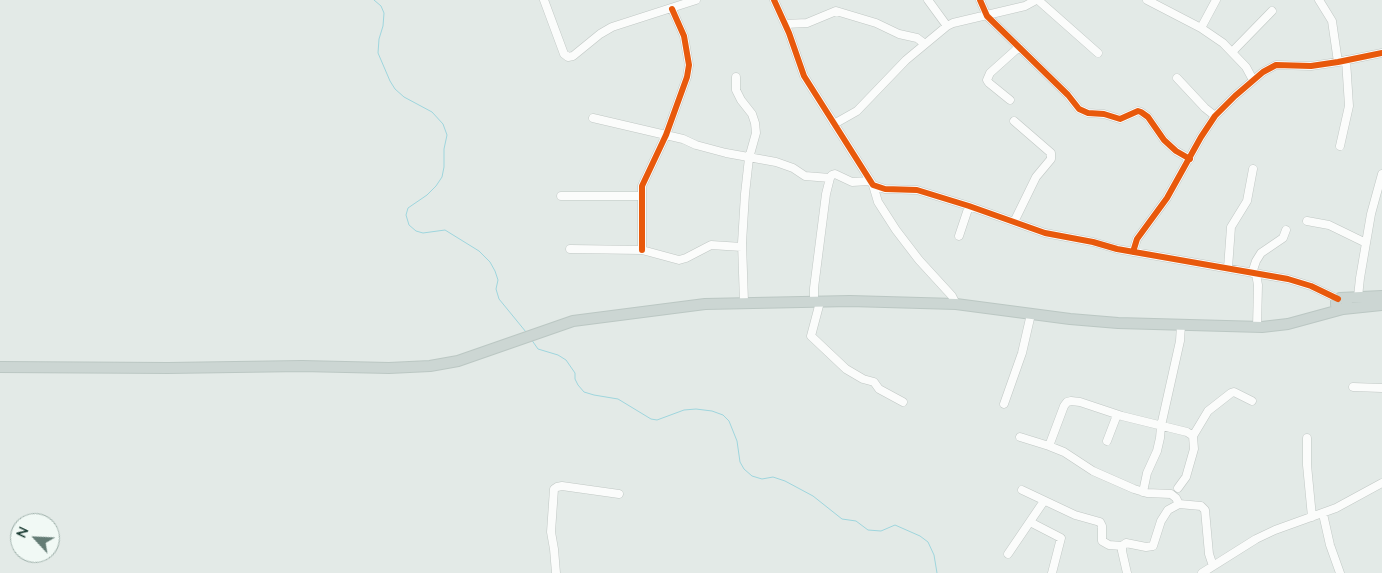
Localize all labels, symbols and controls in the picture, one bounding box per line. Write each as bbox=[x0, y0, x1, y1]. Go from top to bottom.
north arrow bbox=[10, 513, 60, 563]
text: N bbox=[12, 524, 33, 541]

